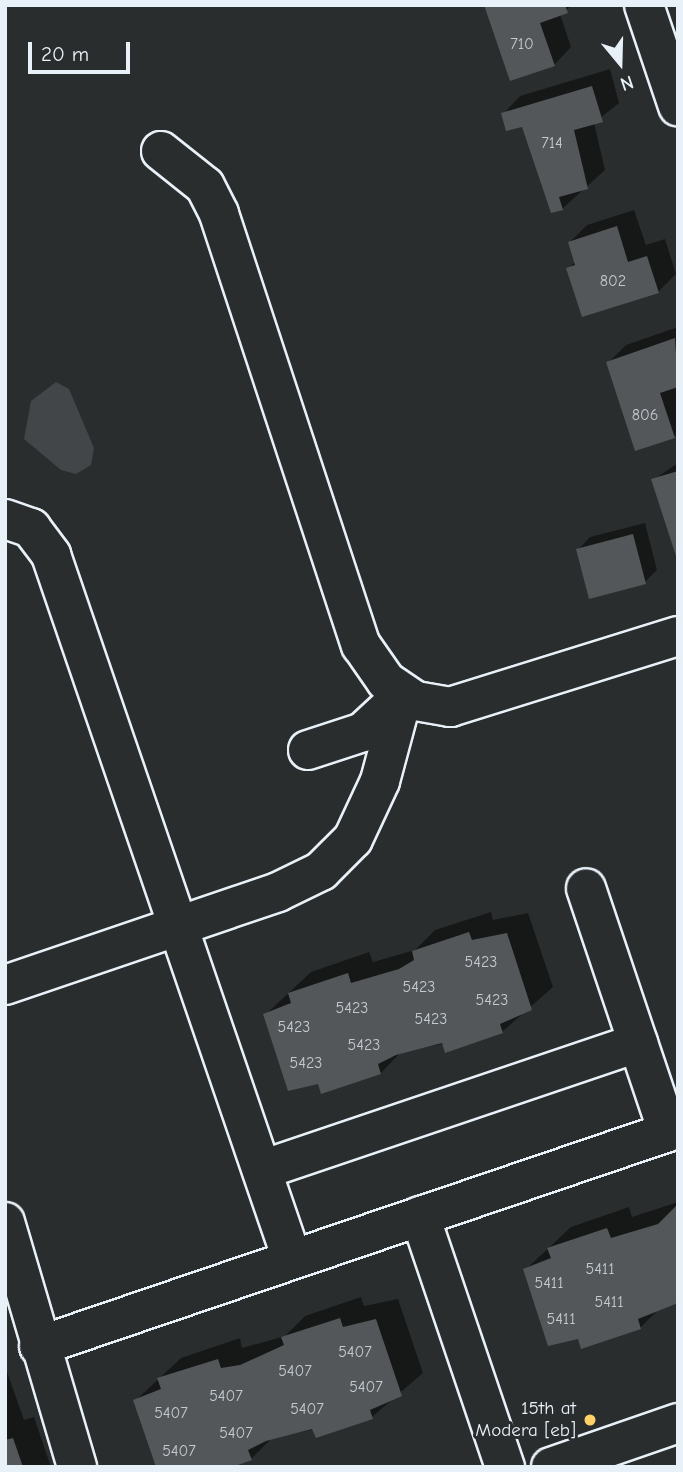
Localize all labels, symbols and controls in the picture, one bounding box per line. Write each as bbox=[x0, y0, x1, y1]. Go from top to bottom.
scale bar bbox=[32, 28, 133, 72]
north arrow bbox=[585, 28, 655, 98]
house number: 710 bbox=[510, 34, 534, 54]
text: 20 m bbox=[41, 42, 89, 66]
text: N bbox=[617, 70, 636, 95]
house number: 714 bbox=[541, 133, 563, 153]
house number: 802 bbox=[600, 271, 626, 291]
house number: 806 bbox=[632, 405, 658, 425]
house number: 5423 bbox=[465, 952, 497, 972]
house number: 5423 bbox=[403, 977, 435, 997]
house number: 5423 bbox=[476, 990, 508, 1010]
house number: 5423 bbox=[336, 998, 368, 1018]
house number: 5423 bbox=[415, 1009, 447, 1029]
house number: 5423 bbox=[278, 1017, 310, 1037]
house number: 5423 bbox=[348, 1035, 380, 1055]
house number: 5423 bbox=[290, 1053, 322, 1073]
house number: 5411 bbox=[585, 1259, 615, 1279]
house number: 5411 bbox=[534, 1273, 564, 1293]
house number: 5411 bbox=[594, 1292, 624, 1312]
house number: 5411 bbox=[546, 1309, 576, 1329]
house number: 5407 bbox=[338, 1342, 372, 1362]
house number: 5407 bbox=[278, 1361, 312, 1381]
house number: 5407 bbox=[349, 1377, 383, 1397]
house number: 5407 bbox=[209, 1386, 243, 1406]
place label: 15th at Modera [eb] bbox=[475, 1398, 576, 1442]
house number: 5407 bbox=[290, 1399, 324, 1419]
house number: 5407 bbox=[154, 1403, 188, 1423]
marker: 15th at Modera [eb] bbox=[582, 1412, 598, 1428]
house number: 5407 bbox=[219, 1423, 253, 1443]
house number: 5407 bbox=[162, 1441, 196, 1461]

